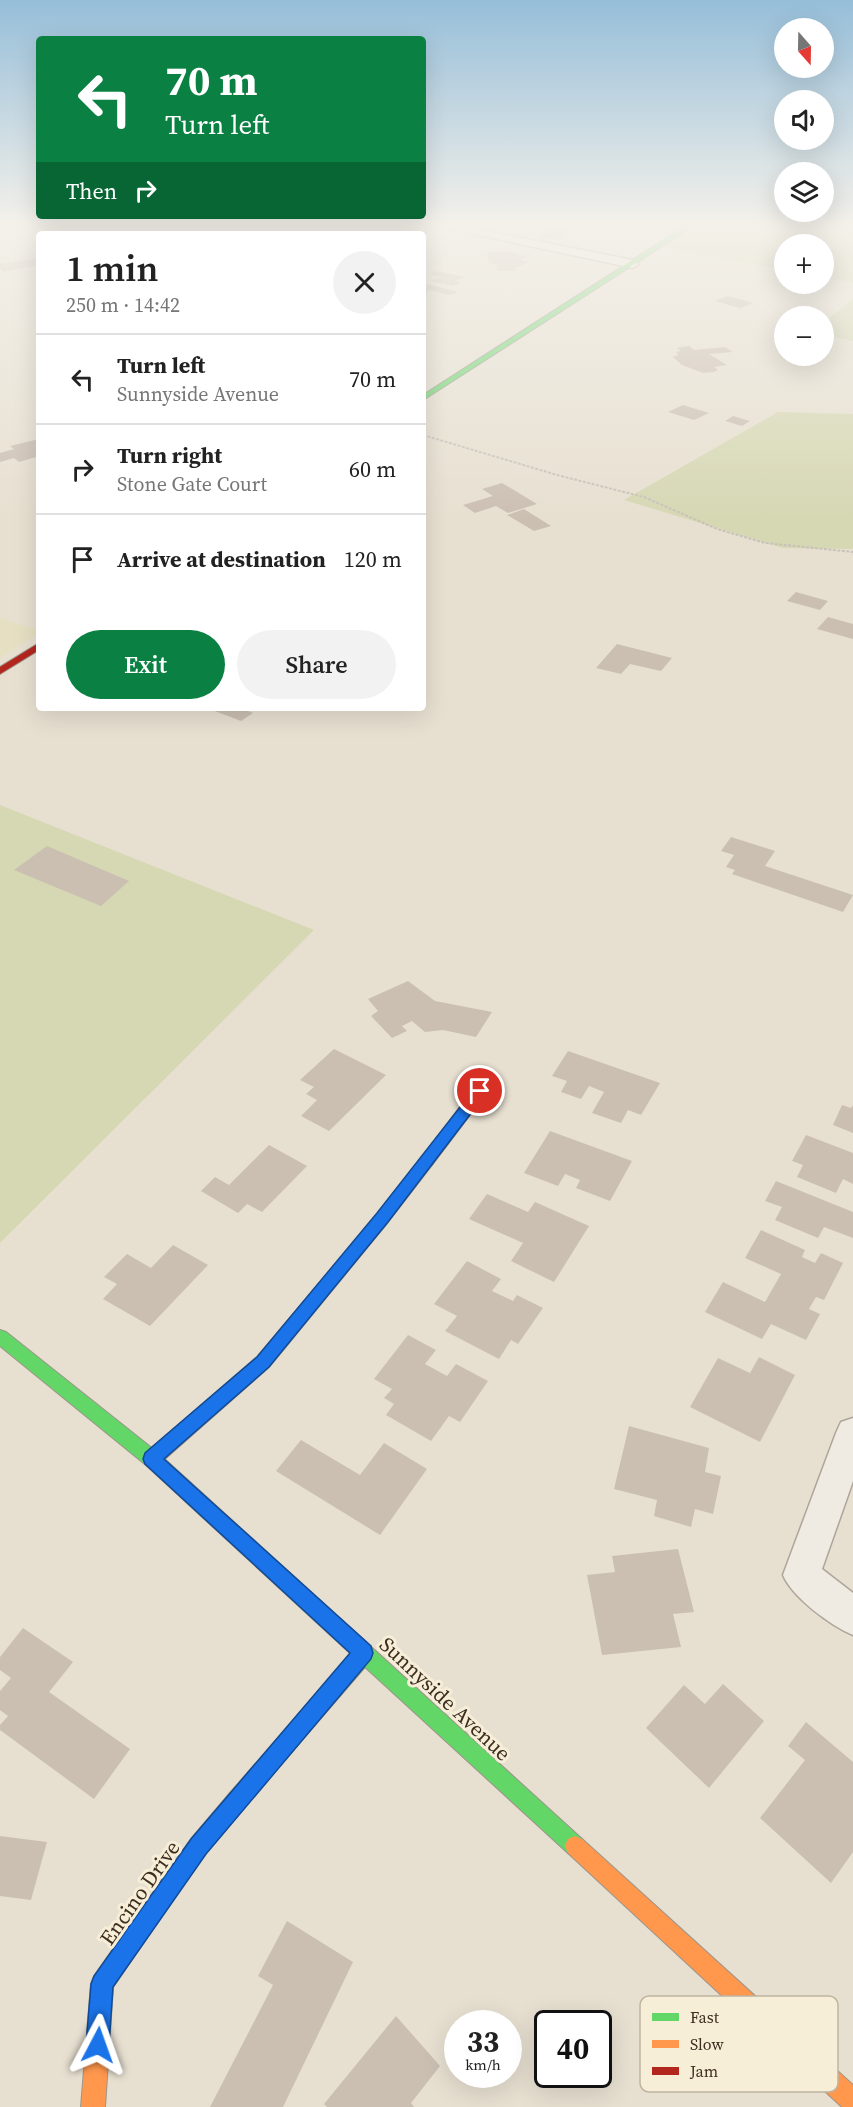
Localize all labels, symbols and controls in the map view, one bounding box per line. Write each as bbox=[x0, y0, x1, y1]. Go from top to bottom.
north arrow bbox=[774, 18, 834, 78]
map controls bbox=[774, 18, 834, 366]
text: 70 m bbox=[165, 51, 258, 109]
icon: left bbox=[66, 60, 144, 138]
button: sound bbox=[774, 90, 834, 150]
text: Turn left bbox=[165, 106, 269, 143]
button: layers bbox=[774, 162, 834, 222]
icon: right bbox=[129, 174, 162, 207]
text: Then bbox=[66, 176, 117, 206]
button: + bbox=[774, 234, 834, 294]
text: 1 min bbox=[66, 244, 158, 293]
button: close bbox=[333, 251, 396, 314]
text: 250 m · 14:42 bbox=[66, 291, 180, 319]
button: − bbox=[774, 306, 834, 366]
text: Turn left bbox=[117, 350, 205, 380]
icon: left bbox=[66, 363, 99, 396]
text: 70 m bbox=[349, 364, 396, 394]
text: Sunnyside Avenue bbox=[117, 380, 279, 408]
text: Turn right bbox=[117, 440, 222, 470]
icon: right bbox=[66, 453, 99, 486]
text: 60 m bbox=[349, 454, 396, 484]
text: Stone Gate Court bbox=[117, 470, 267, 498]
icon: arrive bbox=[66, 543, 99, 576]
text: Arrive at destination bbox=[117, 544, 326, 574]
text: 120 m bbox=[344, 544, 402, 574]
button: Exit bbox=[66, 630, 225, 699]
button: Share bbox=[237, 630, 396, 699]
pin bbox=[454, 1065, 505, 1116]
icon: arrive bbox=[463, 1074, 496, 1107]
street label: Sunnyside Avenue bbox=[373, 1630, 517, 1767]
street label: Encino Drive bbox=[93, 1835, 186, 1951]
legend bbox=[640, 1996, 838, 2092]
text: Fast bbox=[690, 2006, 720, 2028]
speed limit sign: 40 bbox=[534, 2010, 612, 2088]
position arrow bbox=[66, 2013, 130, 2077]
text: 33 bbox=[467, 2021, 499, 2062]
text: Slow bbox=[690, 2033, 725, 2055]
text: km/h bbox=[465, 2054, 501, 2075]
text: Jam bbox=[689, 2060, 718, 2082]

